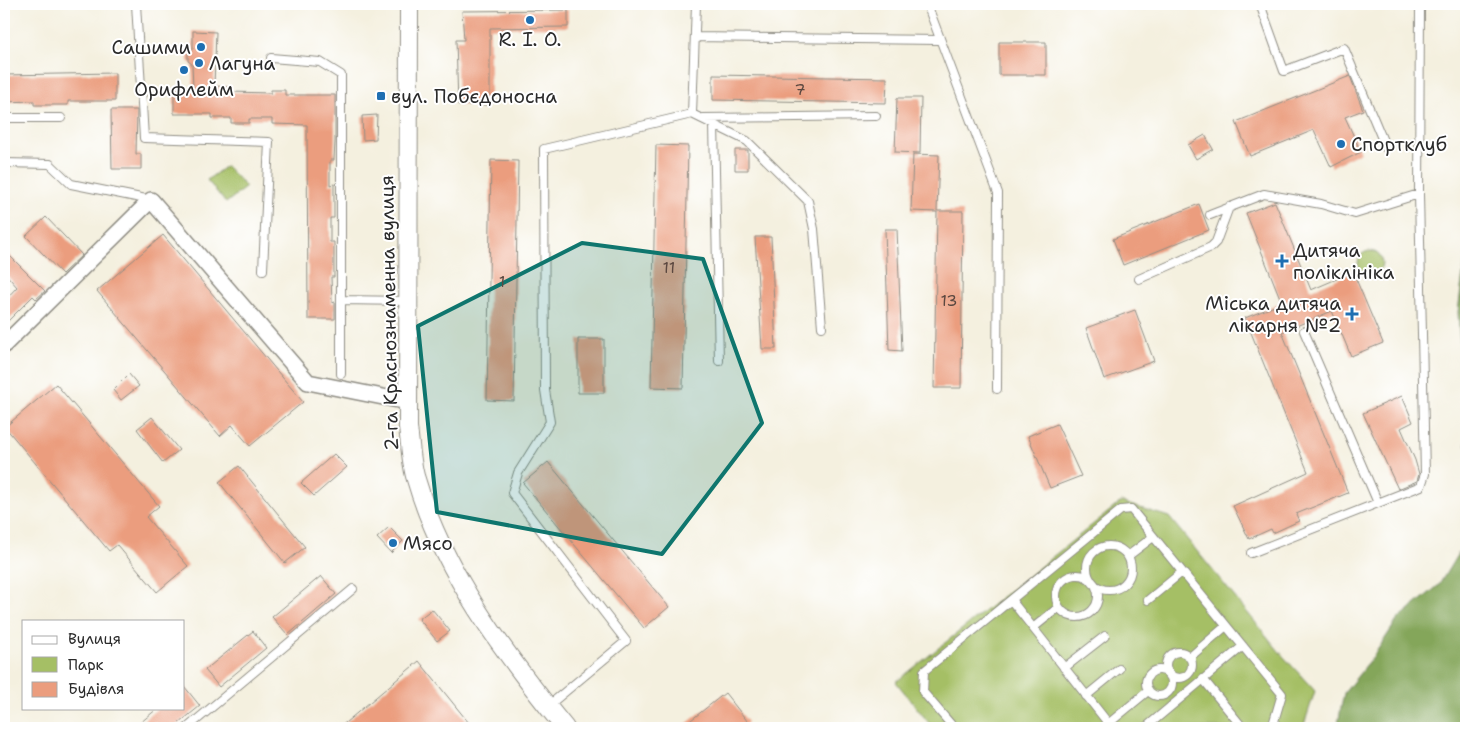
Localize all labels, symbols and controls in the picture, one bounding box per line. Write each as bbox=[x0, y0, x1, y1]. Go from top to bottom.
marker: R. I. O. bbox=[524, 14, 536, 26]
place label: R. I. O. bbox=[499, 27, 561, 52]
place label: Сашими bbox=[112, 35, 191, 60]
marker: Сашими bbox=[195, 41, 207, 53]
place label: Лагуна bbox=[209, 51, 276, 76]
marker: Лагуна bbox=[193, 57, 205, 69]
marker: Орифлейм bbox=[178, 64, 190, 76]
place label: Орифлейм bbox=[134, 77, 234, 102]
house number: 7 bbox=[794, 79, 806, 100]
place label: вул. Побєдоносна bbox=[391, 84, 557, 109]
marker: вул. Побєдоносна bbox=[375, 90, 387, 102]
place label: Спортклуб bbox=[1351, 132, 1447, 157]
marker: Спортклуб bbox=[1335, 138, 1347, 150]
street label: 2-га Краснознаменна вулиця bbox=[374, 175, 404, 451]
place label: Дитяча поліклініка bbox=[1293, 238, 1395, 285]
marker: Дитяча поліклініка bbox=[1275, 254, 1289, 268]
house number: 11 bbox=[663, 257, 675, 278]
house number: 1 bbox=[499, 271, 505, 292]
house number: 13 bbox=[940, 290, 958, 311]
place label: Міська дитяча лікарня №2 bbox=[1205, 291, 1341, 338]
marker: Міська дитяча лікарня №2 bbox=[1345, 307, 1359, 321]
place label: Мясо bbox=[403, 531, 453, 556]
marker: Мясо bbox=[387, 537, 399, 549]
legend bbox=[22, 620, 185, 710]
text: Вулиця bbox=[68, 629, 121, 649]
text: Парк bbox=[68, 655, 104, 675]
text: Будівля bbox=[68, 679, 124, 699]

